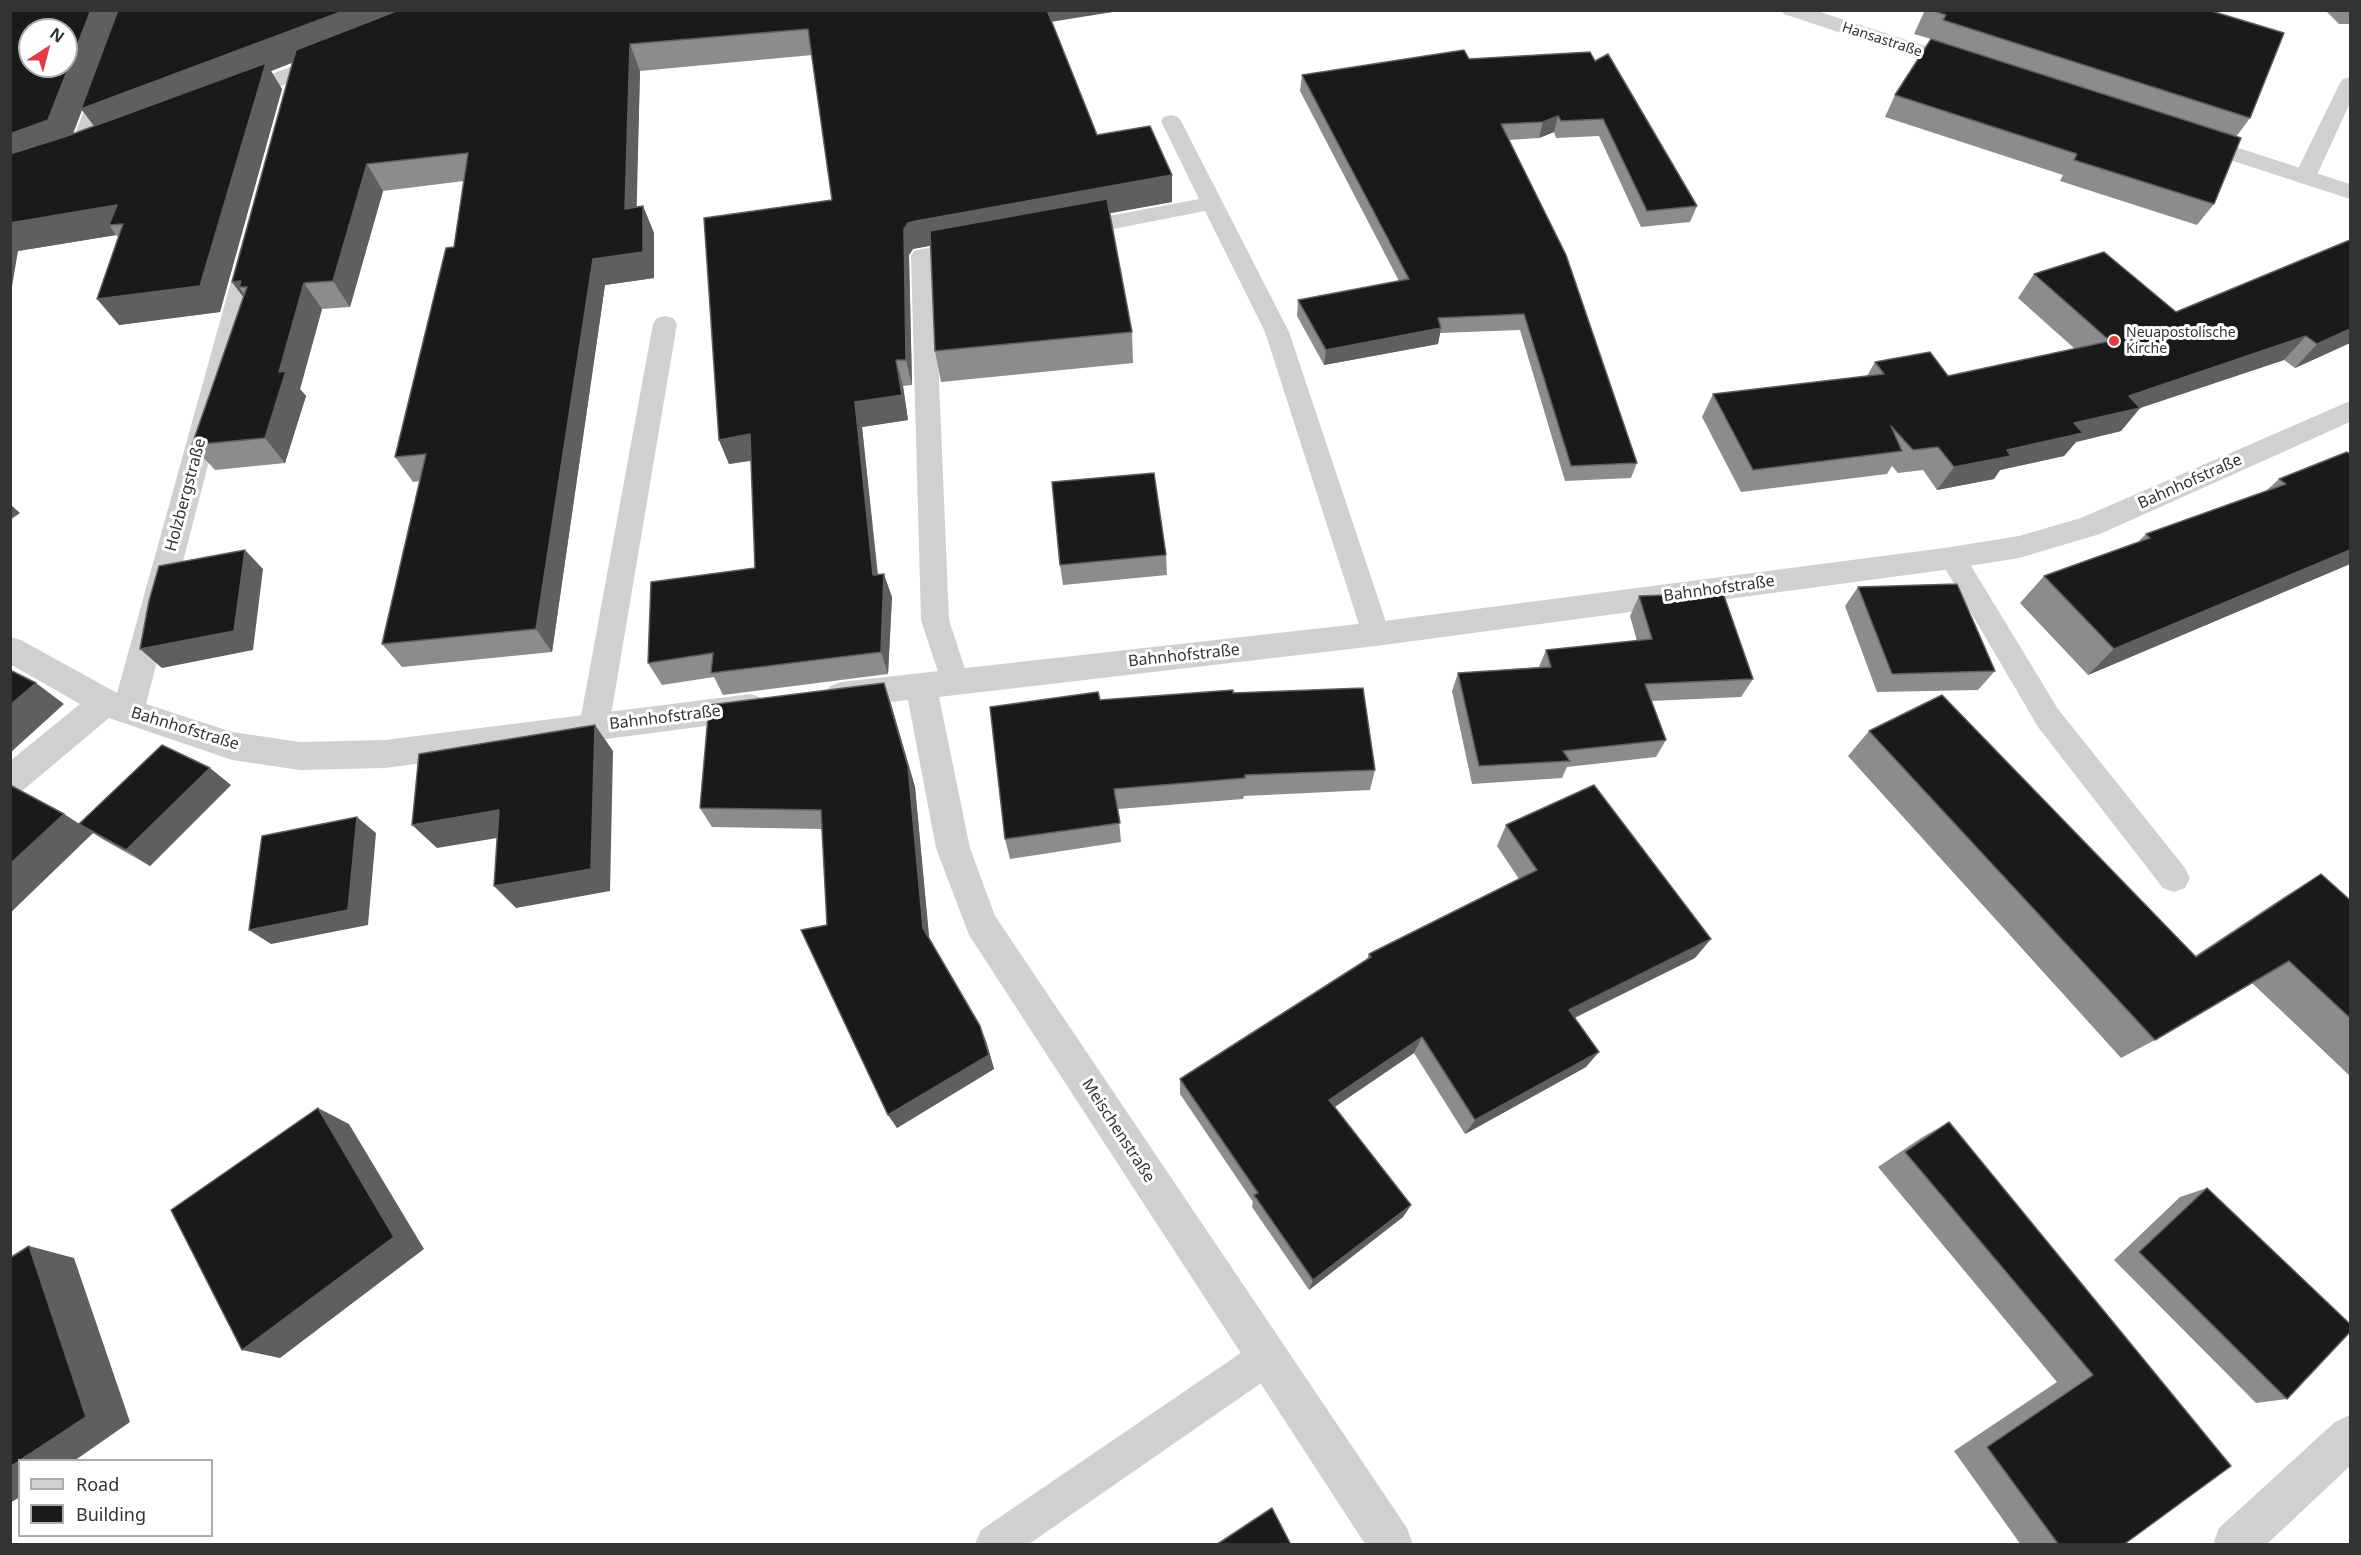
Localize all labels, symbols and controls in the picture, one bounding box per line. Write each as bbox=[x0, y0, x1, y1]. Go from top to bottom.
north arrow bbox=[18, 18, 78, 78]
street label: Hansastraße bbox=[1840, 19, 1924, 61]
text: N bbox=[46, 22, 69, 48]
place label: Neuapostolische Kirche bbox=[2126, 325, 2236, 358]
marker: Neuapostolische Kirche bbox=[2107, 334, 2121, 348]
street label: Holzbergstraße bbox=[162, 436, 210, 554]
street label: Bahnhofstraße bbox=[2135, 450, 2245, 514]
street label: Bahnhofstraße bbox=[1662, 572, 1776, 606]
street label: Bahnhofstraße bbox=[1127, 641, 1241, 671]
street label: Bahnhofstraße bbox=[608, 702, 722, 734]
street label: Bahnhofstraße bbox=[129, 703, 241, 755]
street label: Meischenstraße bbox=[1077, 1076, 1159, 1186]
legend bbox=[18, 1459, 213, 1537]
text: Road bbox=[76, 1472, 119, 1496]
text: Building bbox=[76, 1502, 146, 1526]

